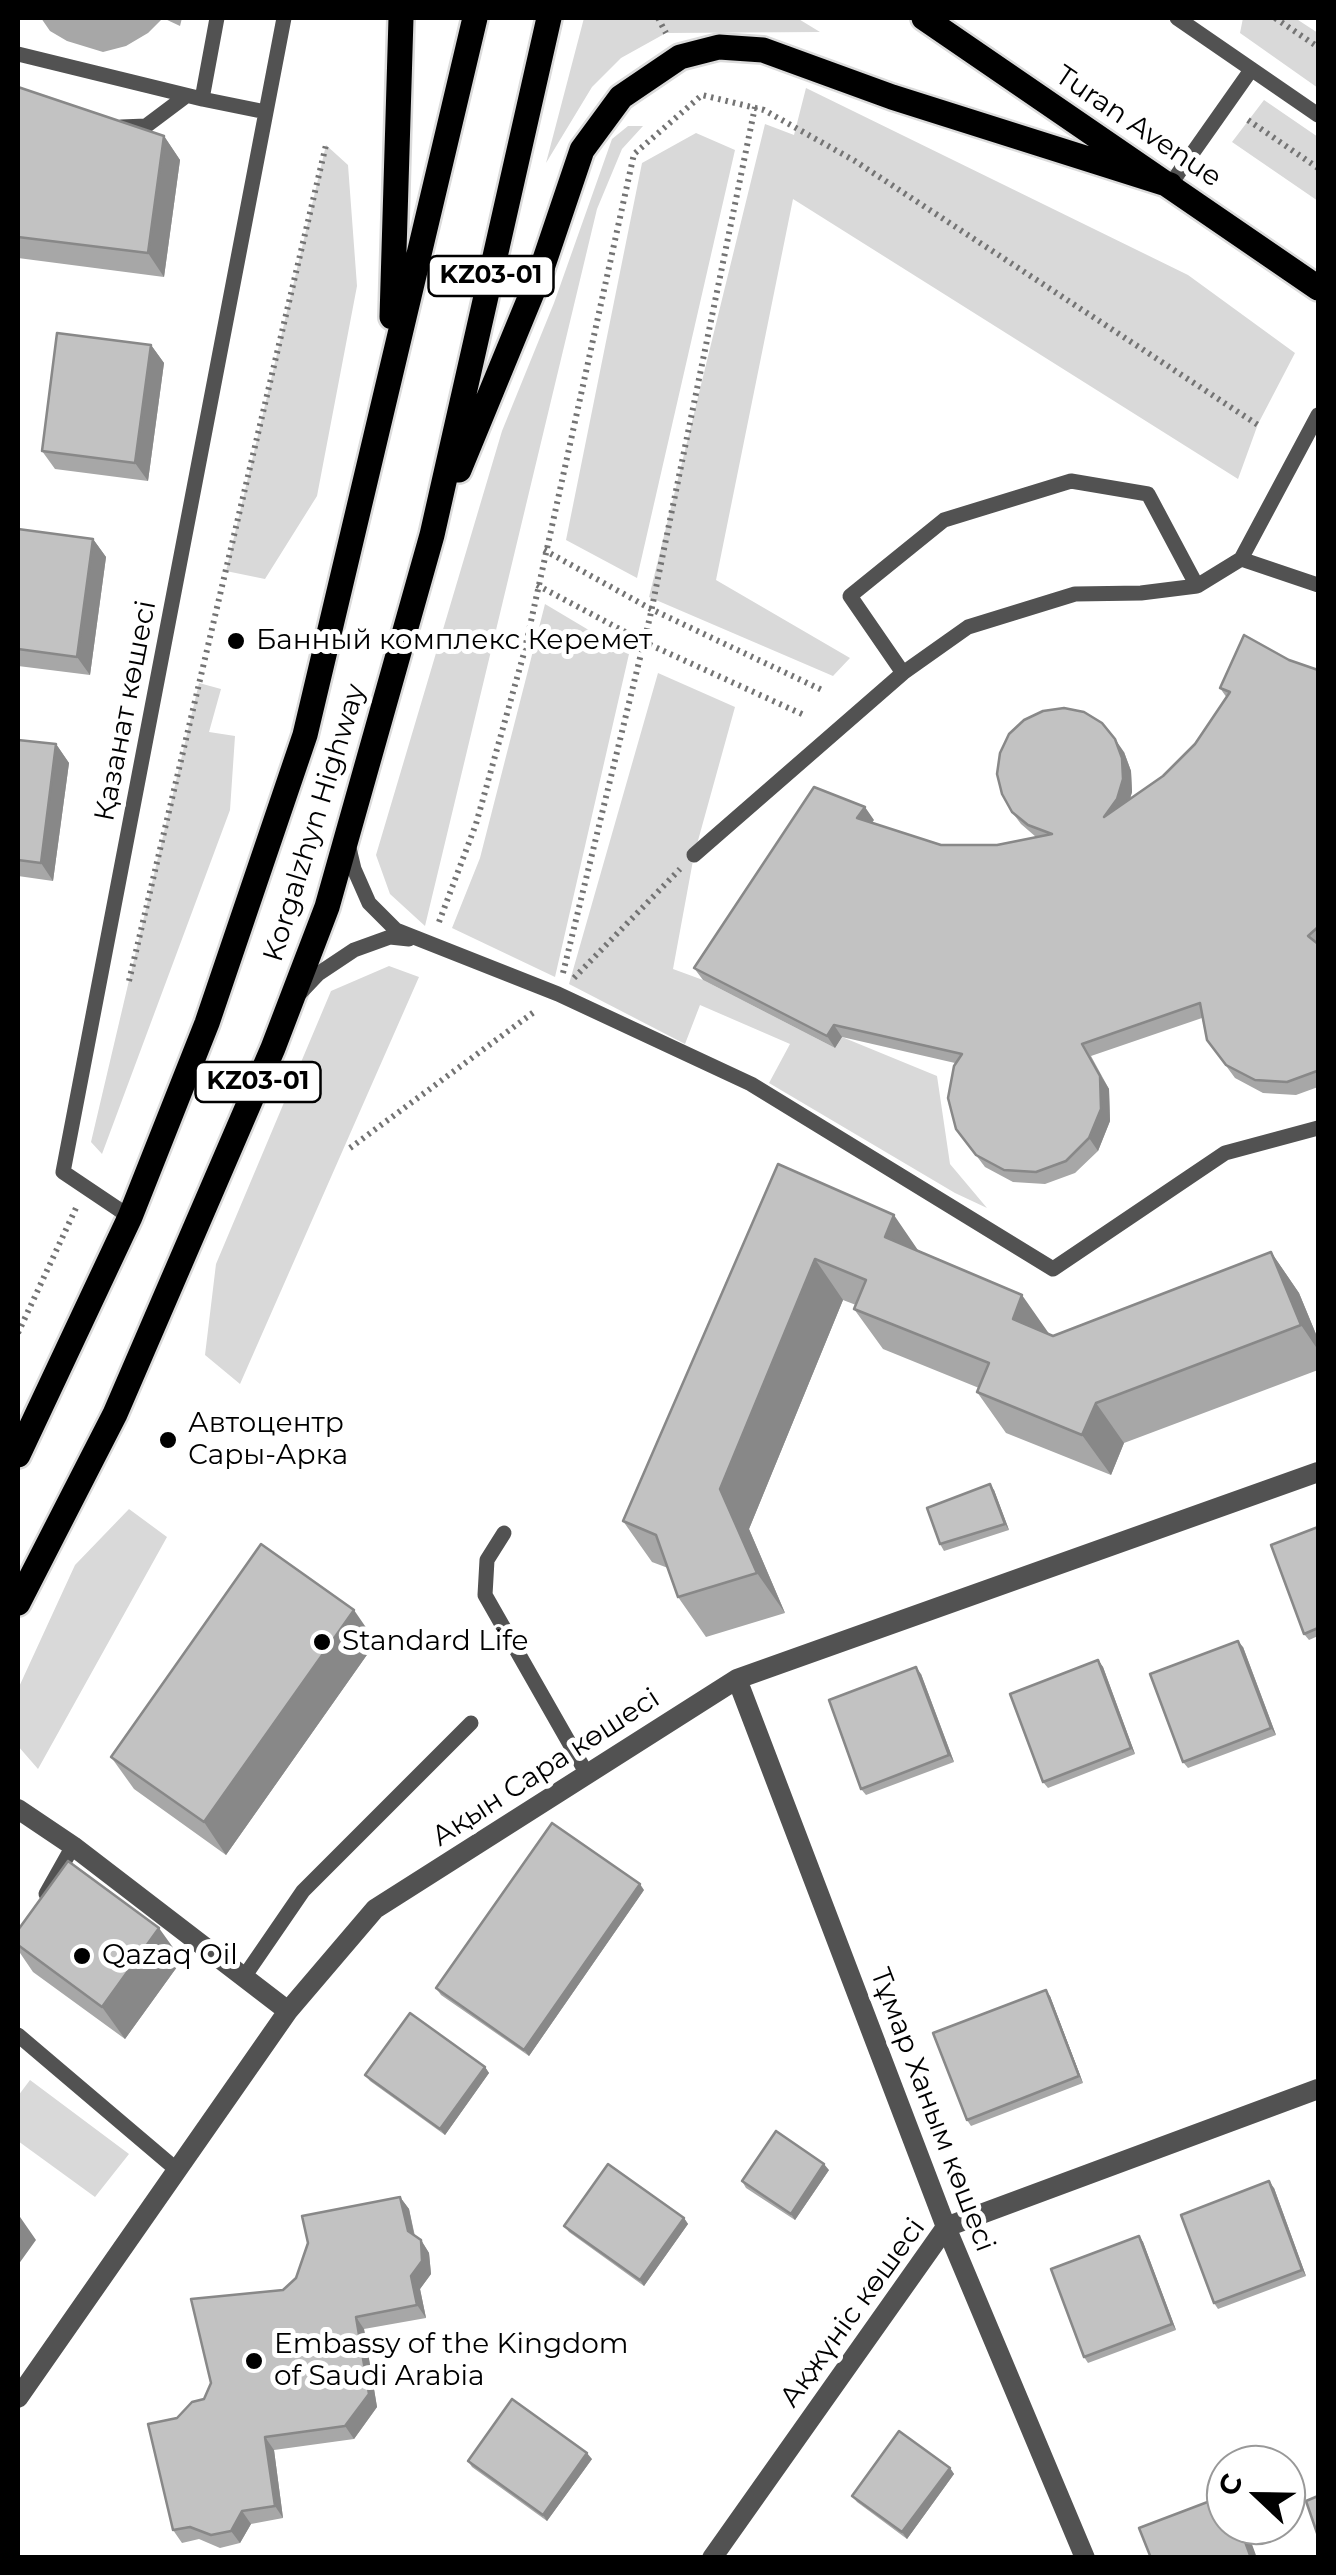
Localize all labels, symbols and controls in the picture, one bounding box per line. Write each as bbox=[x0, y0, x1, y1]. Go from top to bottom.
street label: Turan Avenue bbox=[1049, 59, 1227, 195]
road number: KZ03-01 bbox=[428, 256, 554, 296]
street label: Қазанат көшесі bbox=[88, 598, 164, 824]
place label: Банный комплекс Керемет bbox=[256, 624, 652, 658]
marker: Банный комплекс Керемет bbox=[225, 630, 247, 652]
street label: Korgalzhyn Highway bbox=[257, 680, 373, 966]
road number: KZ03-01 bbox=[196, 1062, 320, 1102]
place label: Автоцентр Сары-Арка bbox=[188, 1407, 348, 1473]
marker: Автоцентр Сары-Арка bbox=[157, 1429, 179, 1451]
place label: Standard Life bbox=[342, 1625, 528, 1659]
marker: Standard Life bbox=[311, 1631, 333, 1653]
street label: Ақын Сара көшесі bbox=[426, 1682, 666, 1854]
place label: Qazaq Oil bbox=[102, 1939, 238, 1973]
marker: Qazaq Oil bbox=[71, 1945, 93, 1967]
street label: Тұмар Ханым көшесі bbox=[862, 1964, 1002, 2256]
street label: Ақжүніс көшесі bbox=[773, 2212, 933, 2414]
place label: Embassy of the Kingdom of Saudi Arabia bbox=[274, 2328, 628, 2394]
marker: Embassy of the Kingdom of Saudi Arabia bbox=[243, 2350, 265, 2372]
north arrow bbox=[1206, 2445, 1306, 2545]
text: С bbox=[1210, 2469, 1250, 2500]

